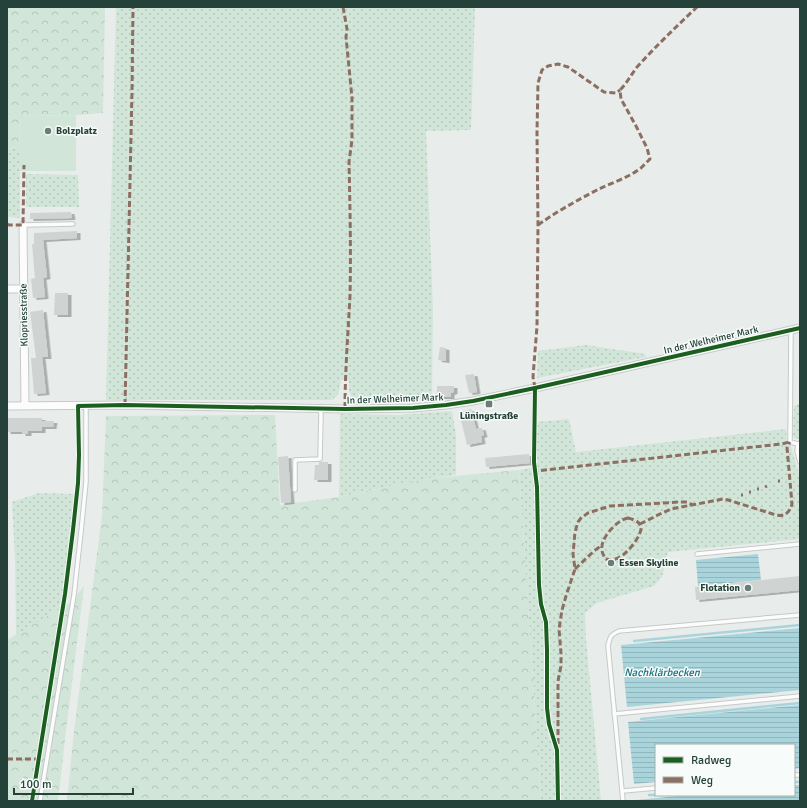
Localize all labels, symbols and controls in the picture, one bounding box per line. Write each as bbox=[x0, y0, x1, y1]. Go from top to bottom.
place label: Bolzplatz bbox=[56, 125, 98, 137]
marker: Bolzplatz bbox=[43, 126, 53, 136]
street label: Klopriesstraße bbox=[17, 283, 31, 347]
street label: In der Welheimer Mark bbox=[663, 323, 759, 357]
street label: In der Welheimer Mark bbox=[346, 391, 444, 407]
marker: Lüningstraße bbox=[484, 399, 494, 409]
place label: Lüningstraße bbox=[460, 410, 518, 422]
place label: Essen Skyline bbox=[619, 557, 678, 569]
marker: Essen Skyline bbox=[606, 558, 616, 568]
place label: Flotation bbox=[700, 582, 741, 594]
marker: Flotation bbox=[743, 583, 753, 593]
water label: Nachklärbecken bbox=[624, 666, 701, 679]
legend bbox=[655, 744, 795, 796]
text: Radweg bbox=[691, 753, 731, 768]
scale bar bbox=[14, 770, 133, 796]
text: Weg bbox=[691, 773, 713, 788]
text: 100 m bbox=[20, 777, 52, 792]

